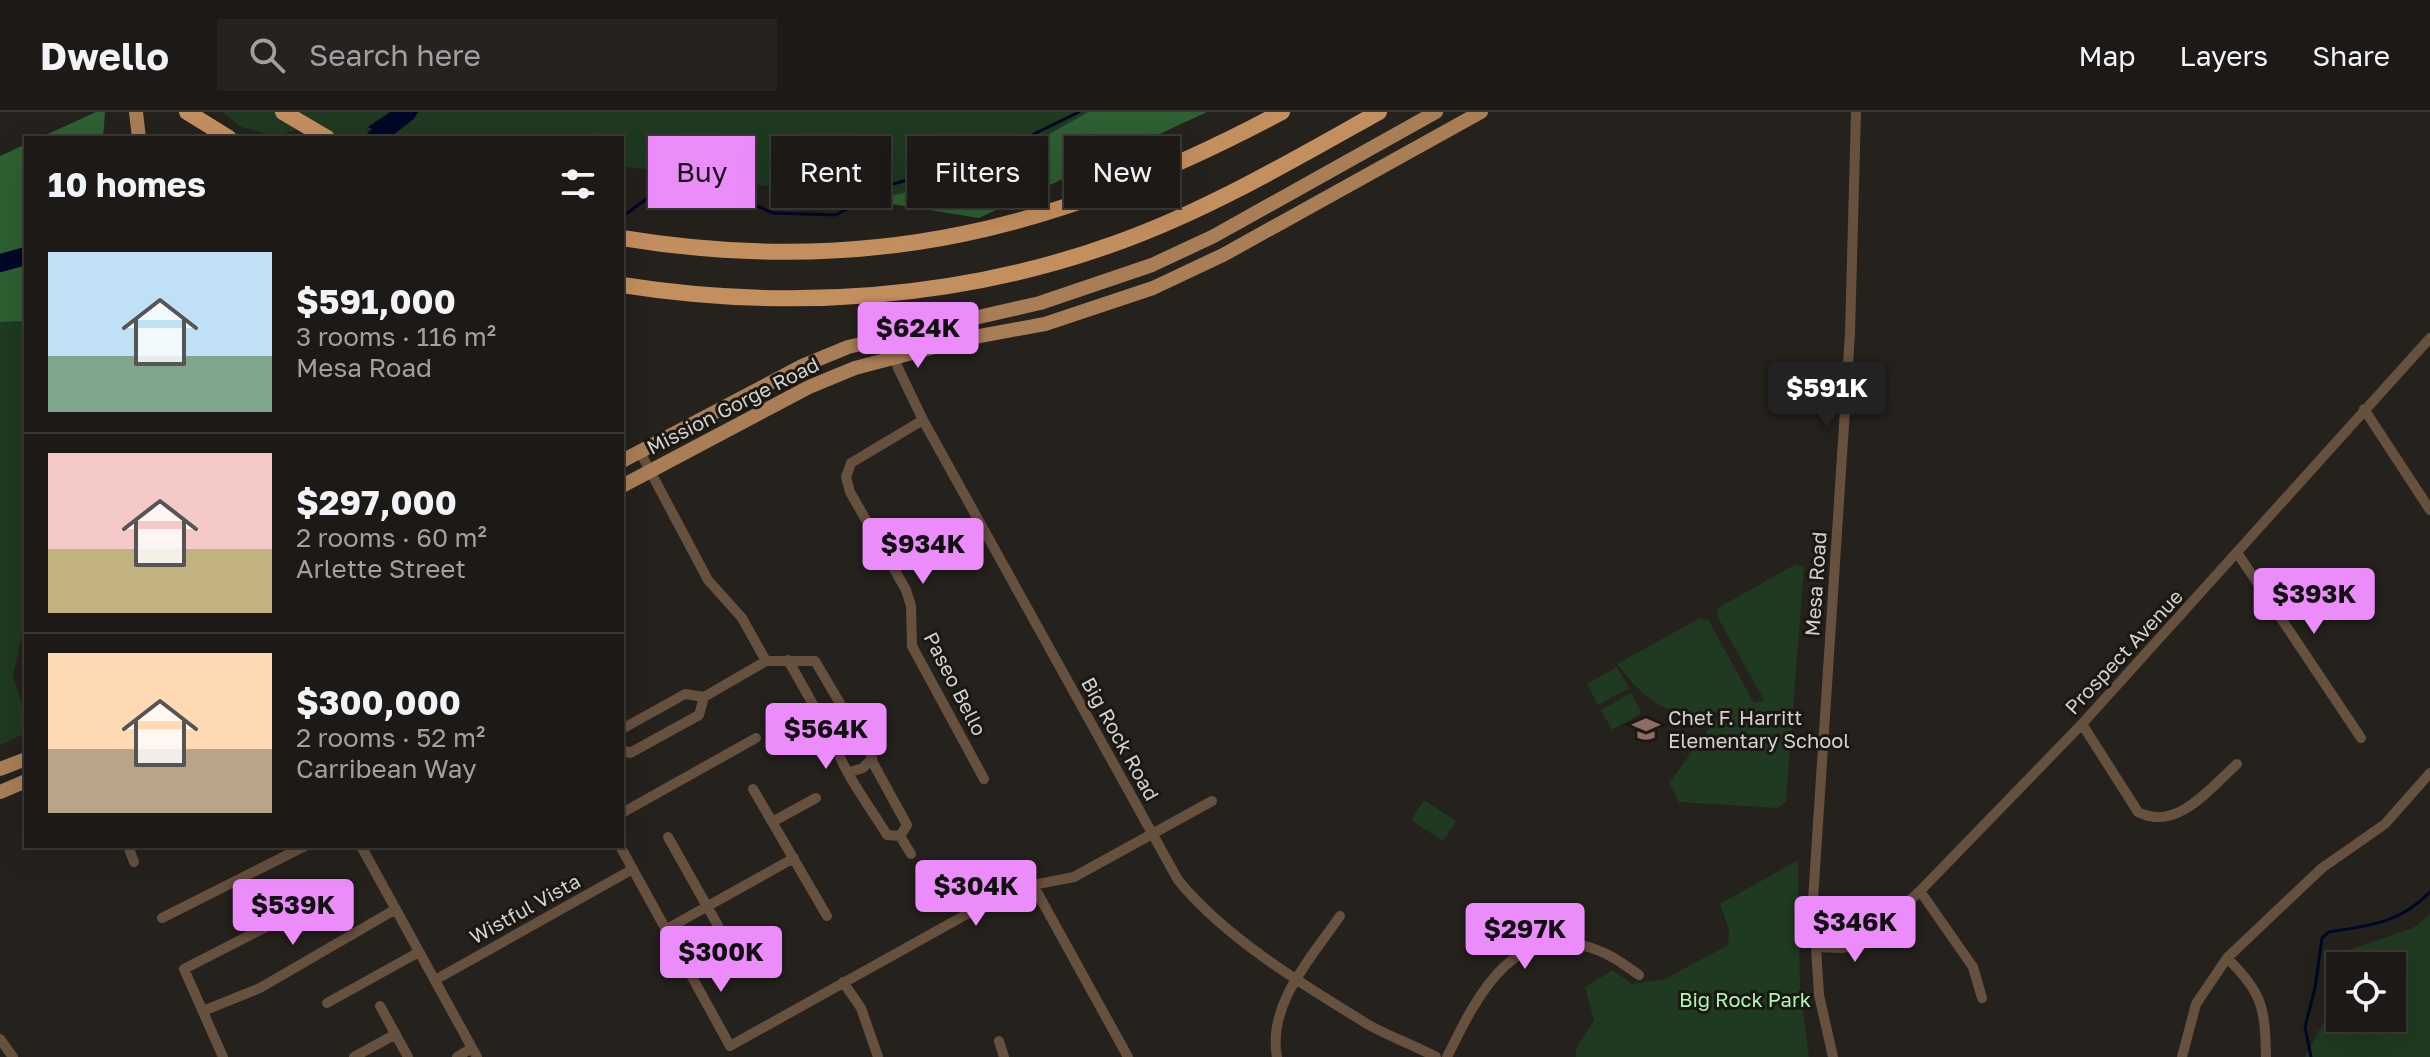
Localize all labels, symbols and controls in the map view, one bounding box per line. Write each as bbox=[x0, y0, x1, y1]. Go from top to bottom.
search box bbox=[217, 19, 777, 91]
text: Dwello bbox=[40, 33, 169, 78]
icon: search bbox=[245, 33, 289, 77]
text: Search here bbox=[309, 37, 481, 73]
text: Map bbox=[2078, 39, 2136, 72]
text: Layers bbox=[2180, 39, 2268, 72]
text: Share bbox=[2312, 39, 2390, 72]
chip: Buy bbox=[648, 136, 755, 208]
chip: Rent bbox=[771, 136, 891, 208]
chip: Filters bbox=[907, 136, 1048, 208]
chip: New bbox=[1064, 136, 1180, 208]
icon: filters bbox=[556, 162, 600, 206]
text: 10 homes bbox=[48, 164, 206, 204]
text: $591,000 bbox=[296, 281, 456, 321]
icon: home bbox=[112, 284, 208, 380]
pin: $624K bbox=[862, 302, 974, 370]
text: $624K bbox=[876, 312, 960, 343]
text: 3 rooms · 116 m² bbox=[296, 321, 496, 352]
street label: Mission Gorge Road bbox=[642, 351, 823, 459]
text: Mesa Road bbox=[296, 352, 432, 383]
pin: $591K bbox=[1771, 362, 1883, 430]
text: $591K bbox=[1786, 372, 1868, 403]
text: $297,000 bbox=[296, 482, 457, 522]
icon: home bbox=[112, 485, 208, 581]
pin: $934K bbox=[867, 518, 979, 586]
text: 2 rooms · 60 m² bbox=[296, 522, 487, 553]
text: $934K bbox=[881, 528, 965, 559]
street label: Mesa Road bbox=[1799, 531, 1831, 637]
text: Arlette Street bbox=[296, 553, 466, 584]
pin: $393K bbox=[2258, 568, 2370, 636]
text: $393K bbox=[2272, 578, 2356, 609]
street label: Prospect Avenue bbox=[2059, 584, 2187, 719]
street label: Paseo Bello bbox=[920, 628, 992, 739]
street label: Big Rock Road bbox=[1077, 672, 1165, 805]
text: $300,000 bbox=[296, 682, 461, 722]
icon: home bbox=[112, 685, 208, 781]
pin: $564K bbox=[770, 703, 882, 771]
place label: Chet F. Harritt Elementary School bbox=[1668, 705, 1850, 752]
text: $564K bbox=[784, 713, 868, 744]
school or university icon: Chet F. Harritt Elementary School bbox=[1631, 714, 1661, 744]
text: 2 rooms · 52 m² bbox=[296, 722, 485, 753]
text: Carribean Way bbox=[296, 753, 477, 784]
pin: $304K bbox=[920, 860, 1032, 928]
street label: Wistful Vista bbox=[465, 868, 584, 948]
text: $304K bbox=[933, 870, 1019, 901]
pin: $539K bbox=[237, 879, 349, 947]
text: $539K bbox=[251, 889, 335, 920]
pin: $346K bbox=[1799, 896, 1911, 964]
pin: $297K bbox=[1469, 903, 1581, 971]
text: $346K bbox=[1813, 906, 1897, 937]
text: $297K bbox=[1484, 913, 1566, 944]
pin: $300K bbox=[665, 926, 777, 994]
text: $300K bbox=[678, 936, 764, 967]
map controls bbox=[2326, 952, 2406, 1032]
button: locate bbox=[2326, 952, 2406, 1032]
park label: Big Rock Park bbox=[1679, 987, 1811, 1011]

